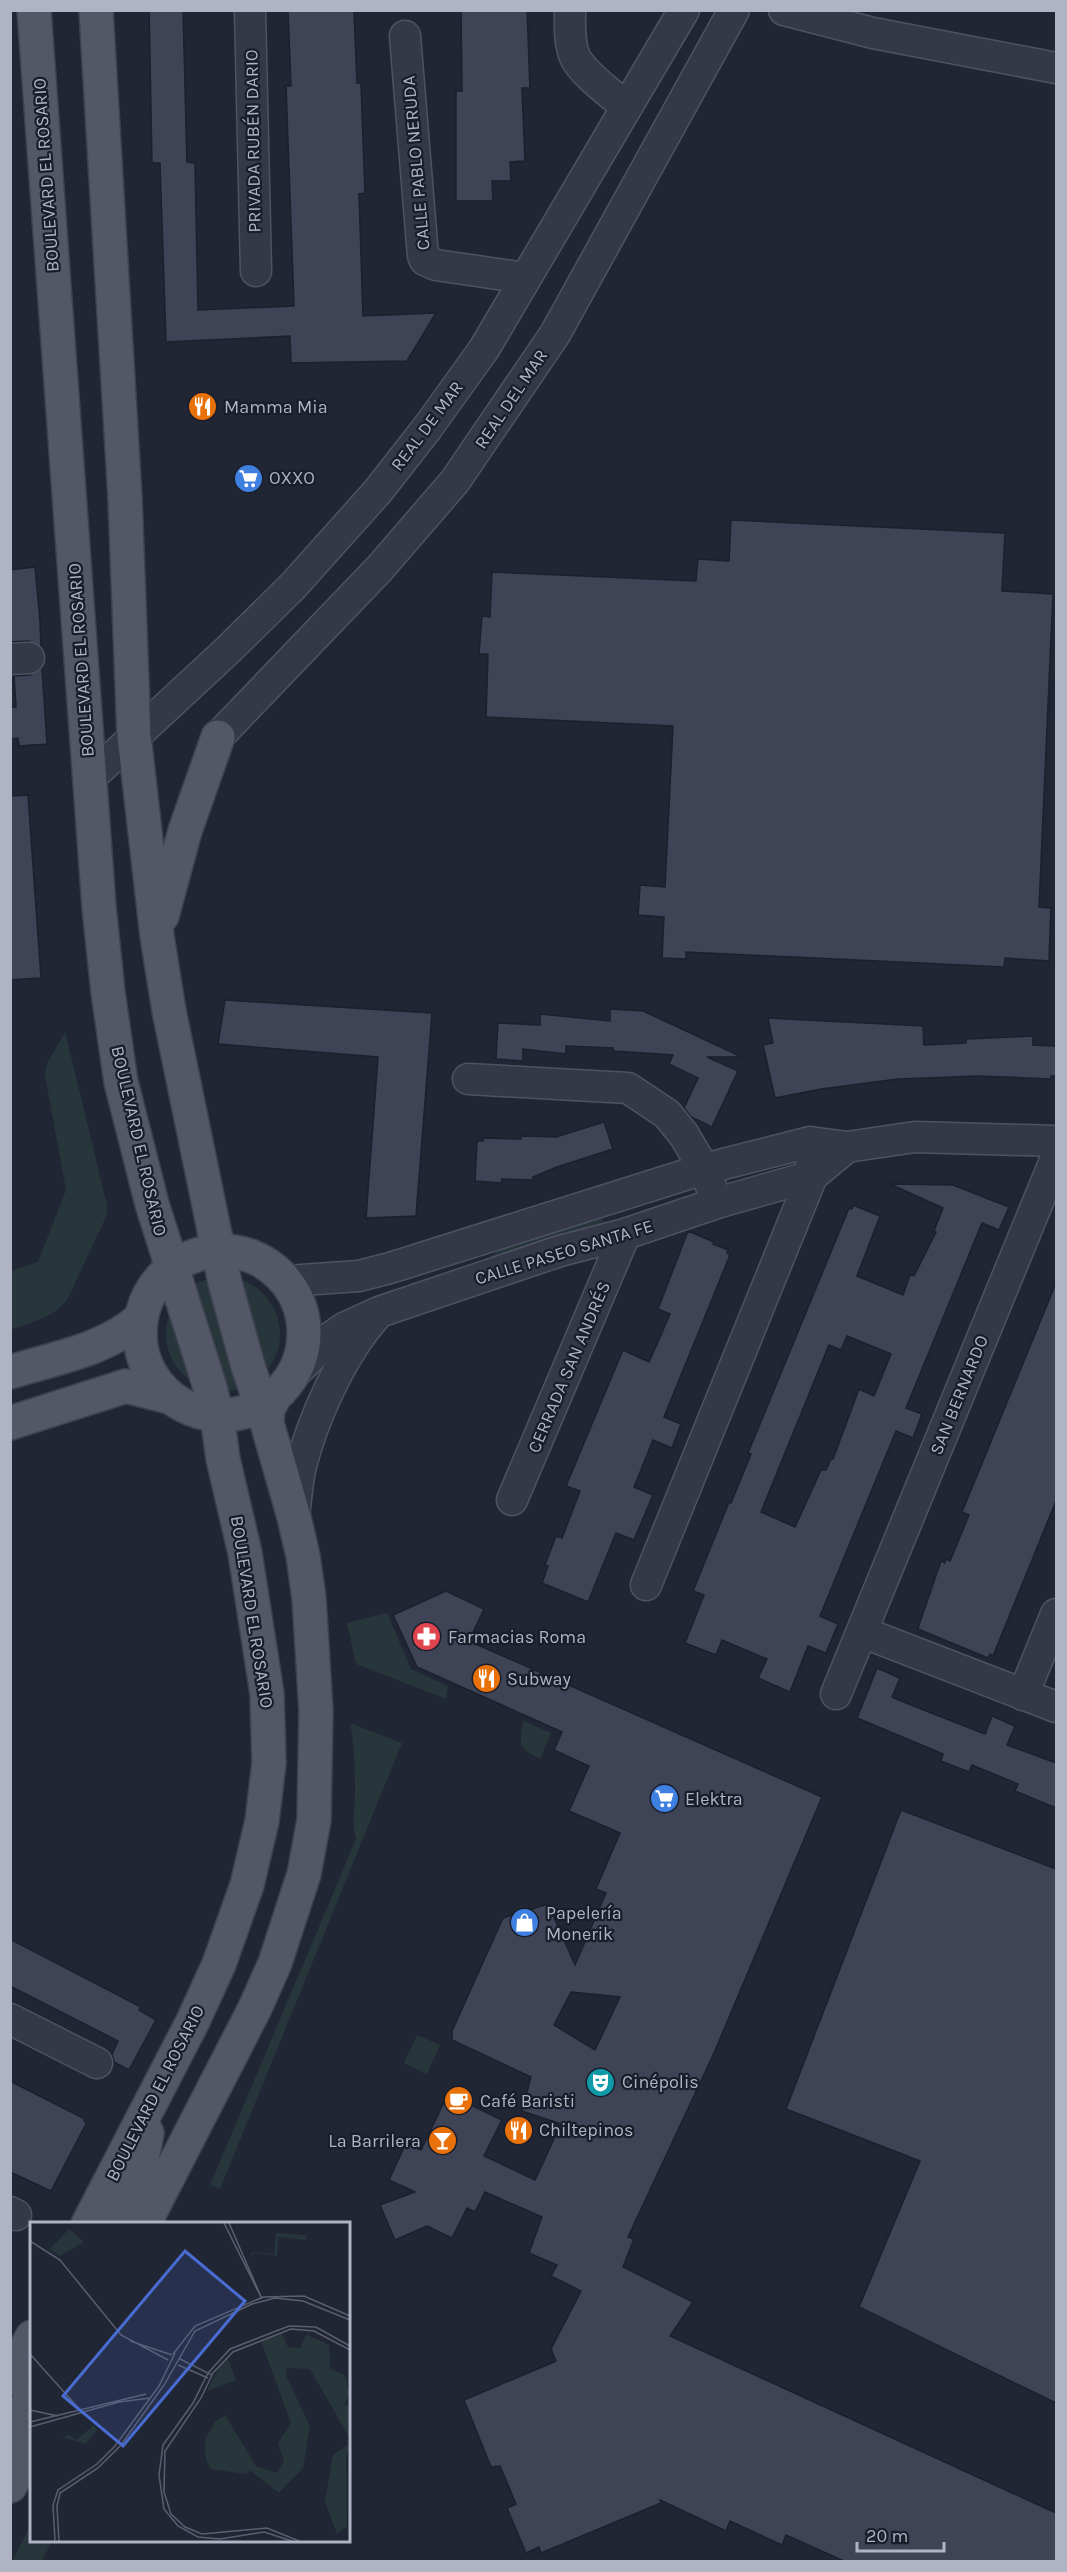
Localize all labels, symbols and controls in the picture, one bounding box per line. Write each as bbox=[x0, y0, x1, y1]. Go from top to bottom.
street label: PRIVADA RUBÉN DARIO bbox=[239, 49, 266, 233]
street label: CALLE PABLO NERUDA bbox=[397, 75, 435, 251]
street label: BOULEVARD EL ROSARIO bbox=[28, 77, 64, 273]
street label: REAL DEL MAR bbox=[470, 345, 552, 453]
street label: REAL DE MAR bbox=[386, 377, 468, 475]
restaurant icon: Mamma Mia bbox=[187, 391, 219, 423]
place label: Mamma Mia bbox=[224, 396, 328, 418]
supermarket icon: OXXO bbox=[232, 462, 264, 494]
place label: OXXO bbox=[269, 467, 315, 489]
street label: BOULEVARD EL ROSARIO bbox=[63, 562, 99, 758]
street label: BOULEVARD EL ROSARIO bbox=[106, 1044, 172, 1238]
street label: CALLE PASEO SANTA FE bbox=[472, 1214, 656, 1290]
street label: CERRADA SAN ANDRÉS bbox=[522, 1277, 615, 1456]
street label: SAN BERNARDO bbox=[925, 1332, 993, 1458]
street label: BOULEVARD EL ROSARIO bbox=[226, 1514, 278, 1710]
pharmacy icon: Farmacias Roma bbox=[411, 1621, 443, 1653]
place label: Farmacias Roma bbox=[448, 1626, 586, 1648]
restaurant icon: Subway bbox=[470, 1663, 502, 1695]
place label: Subway bbox=[507, 1668, 571, 1690]
supermarket icon: Elektra bbox=[648, 1783, 680, 1815]
place label: Elektra bbox=[685, 1788, 743, 1810]
place label: Papelería Monerik bbox=[546, 1902, 622, 1945]
shop icon: Papelería Monerik bbox=[509, 1907, 541, 1939]
street label: BOULEVARD EL ROSARIO bbox=[101, 2001, 209, 2185]
theatre icon: Cinépolis bbox=[585, 2066, 617, 2098]
place label: Cinépolis bbox=[622, 2071, 699, 2093]
cafe icon: Café Baristi bbox=[443, 2085, 475, 2117]
place label: Café Baristi bbox=[480, 2090, 575, 2112]
restaurant icon: Chiltepinos bbox=[502, 2114, 534, 2146]
place label: Chiltepinos bbox=[539, 2119, 633, 2141]
bar icon: La Barrilera bbox=[426, 2125, 458, 2157]
place label: La Barrilera bbox=[328, 2130, 421, 2152]
inset map bbox=[30, 2222, 350, 2542]
scale bar bbox=[857, 2515, 944, 2553]
text: 20 m bbox=[866, 2525, 908, 2547]

